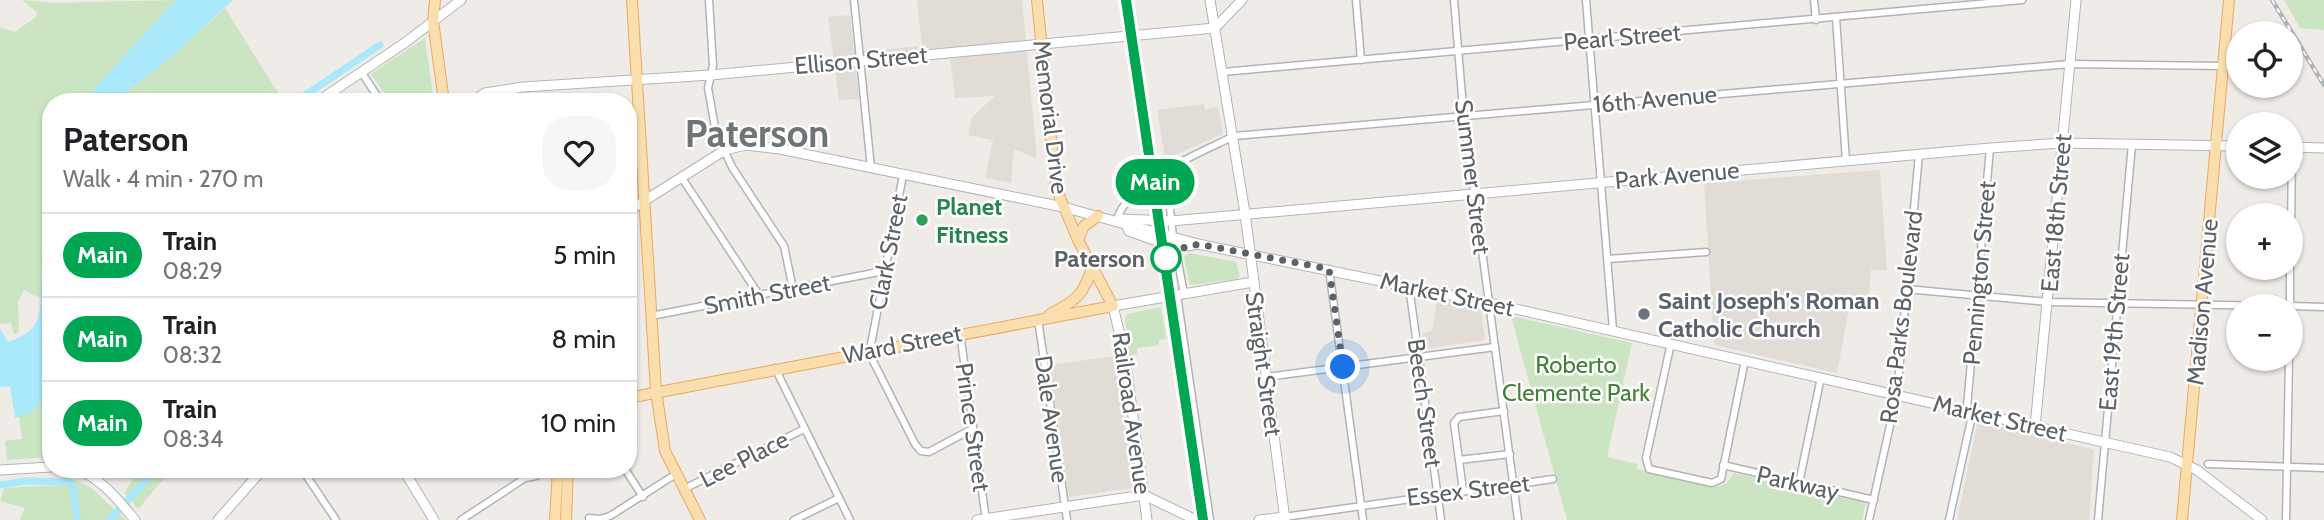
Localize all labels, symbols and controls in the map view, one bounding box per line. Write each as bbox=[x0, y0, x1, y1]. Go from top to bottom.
street label: Pearl Street bbox=[1562, 17, 1682, 57]
map controls bbox=[2226, 21, 2303, 371]
button: locate bbox=[2226, 21, 2303, 98]
street label: Memorial Drive bbox=[1027, 38, 1075, 196]
street label: Ellison Street bbox=[793, 40, 929, 80]
street label: 16th Avenue bbox=[1592, 79, 1718, 119]
street label: Summer Street bbox=[1449, 98, 1497, 256]
district label: Paterson bbox=[685, 110, 829, 157]
button: layers bbox=[2226, 112, 2303, 189]
button: heart bbox=[542, 116, 616, 190]
text: Paterson bbox=[63, 119, 189, 159]
street label: East 18th Street bbox=[2035, 133, 2077, 293]
street label: Park Avenue bbox=[1614, 155, 1740, 195]
line badge: Main bbox=[1106, 159, 1204, 205]
text: Walk · 4 min · 270 m bbox=[63, 165, 263, 193]
text: Main bbox=[1130, 167, 1180, 196]
street label: Pennington Street bbox=[1957, 180, 2001, 366]
street label: Clark Street bbox=[863, 192, 913, 312]
place label: Planet Fitness bbox=[936, 192, 1008, 249]
button: + bbox=[2226, 203, 2303, 280]
street label: Rosa Parks Boulevard bbox=[1874, 209, 1928, 425]
marker: Planet Fitness bbox=[914, 212, 930, 228]
street label: Madison Avenue bbox=[2180, 217, 2224, 387]
text: Train bbox=[163, 225, 217, 257]
text: 5 min bbox=[553, 239, 616, 271]
text: Main bbox=[77, 240, 128, 269]
marker: Paterson bbox=[1151, 243, 1181, 273]
place label: Paterson bbox=[1054, 244, 1145, 273]
street label: East 19th Street bbox=[2093, 252, 2135, 412]
text: 08:29 bbox=[163, 257, 223, 285]
street label: Market Street bbox=[1377, 266, 1517, 322]
street label: Smith Street bbox=[701, 268, 833, 320]
place label: Saint Joseph's Roman Catholic Church bbox=[1658, 286, 1880, 343]
street label: Straight Street bbox=[1240, 290, 1288, 438]
button: − bbox=[2226, 294, 2303, 371]
marker: Saint Joseph's Roman Catholic Church bbox=[1636, 306, 1652, 322]
text: Train bbox=[163, 309, 217, 341]
street label: Ward Street bbox=[840, 318, 964, 370]
text: 8 min bbox=[552, 323, 616, 355]
text: Main bbox=[77, 324, 128, 353]
street label: Railroad Avenue bbox=[1106, 330, 1158, 496]
street label: Beech Street bbox=[1402, 337, 1448, 469]
text: 08:32 bbox=[163, 341, 222, 369]
your location bbox=[1325, 349, 1360, 384]
park label: Roberto Clemente Park bbox=[1502, 350, 1650, 407]
street label: Dale Avenue bbox=[1029, 354, 1075, 484]
street label: Prince Street bbox=[950, 361, 996, 493]
street label: Market Street bbox=[1930, 389, 2070, 447]
text: Train bbox=[163, 393, 217, 425]
text: 10 min bbox=[541, 407, 616, 439]
text: Main bbox=[77, 408, 128, 437]
street label: Lee Place bbox=[695, 424, 793, 494]
text: 08:34 bbox=[163, 425, 223, 453]
street label: Parkway bbox=[1754, 459, 1842, 507]
street label: Essex Street bbox=[1405, 468, 1531, 512]

